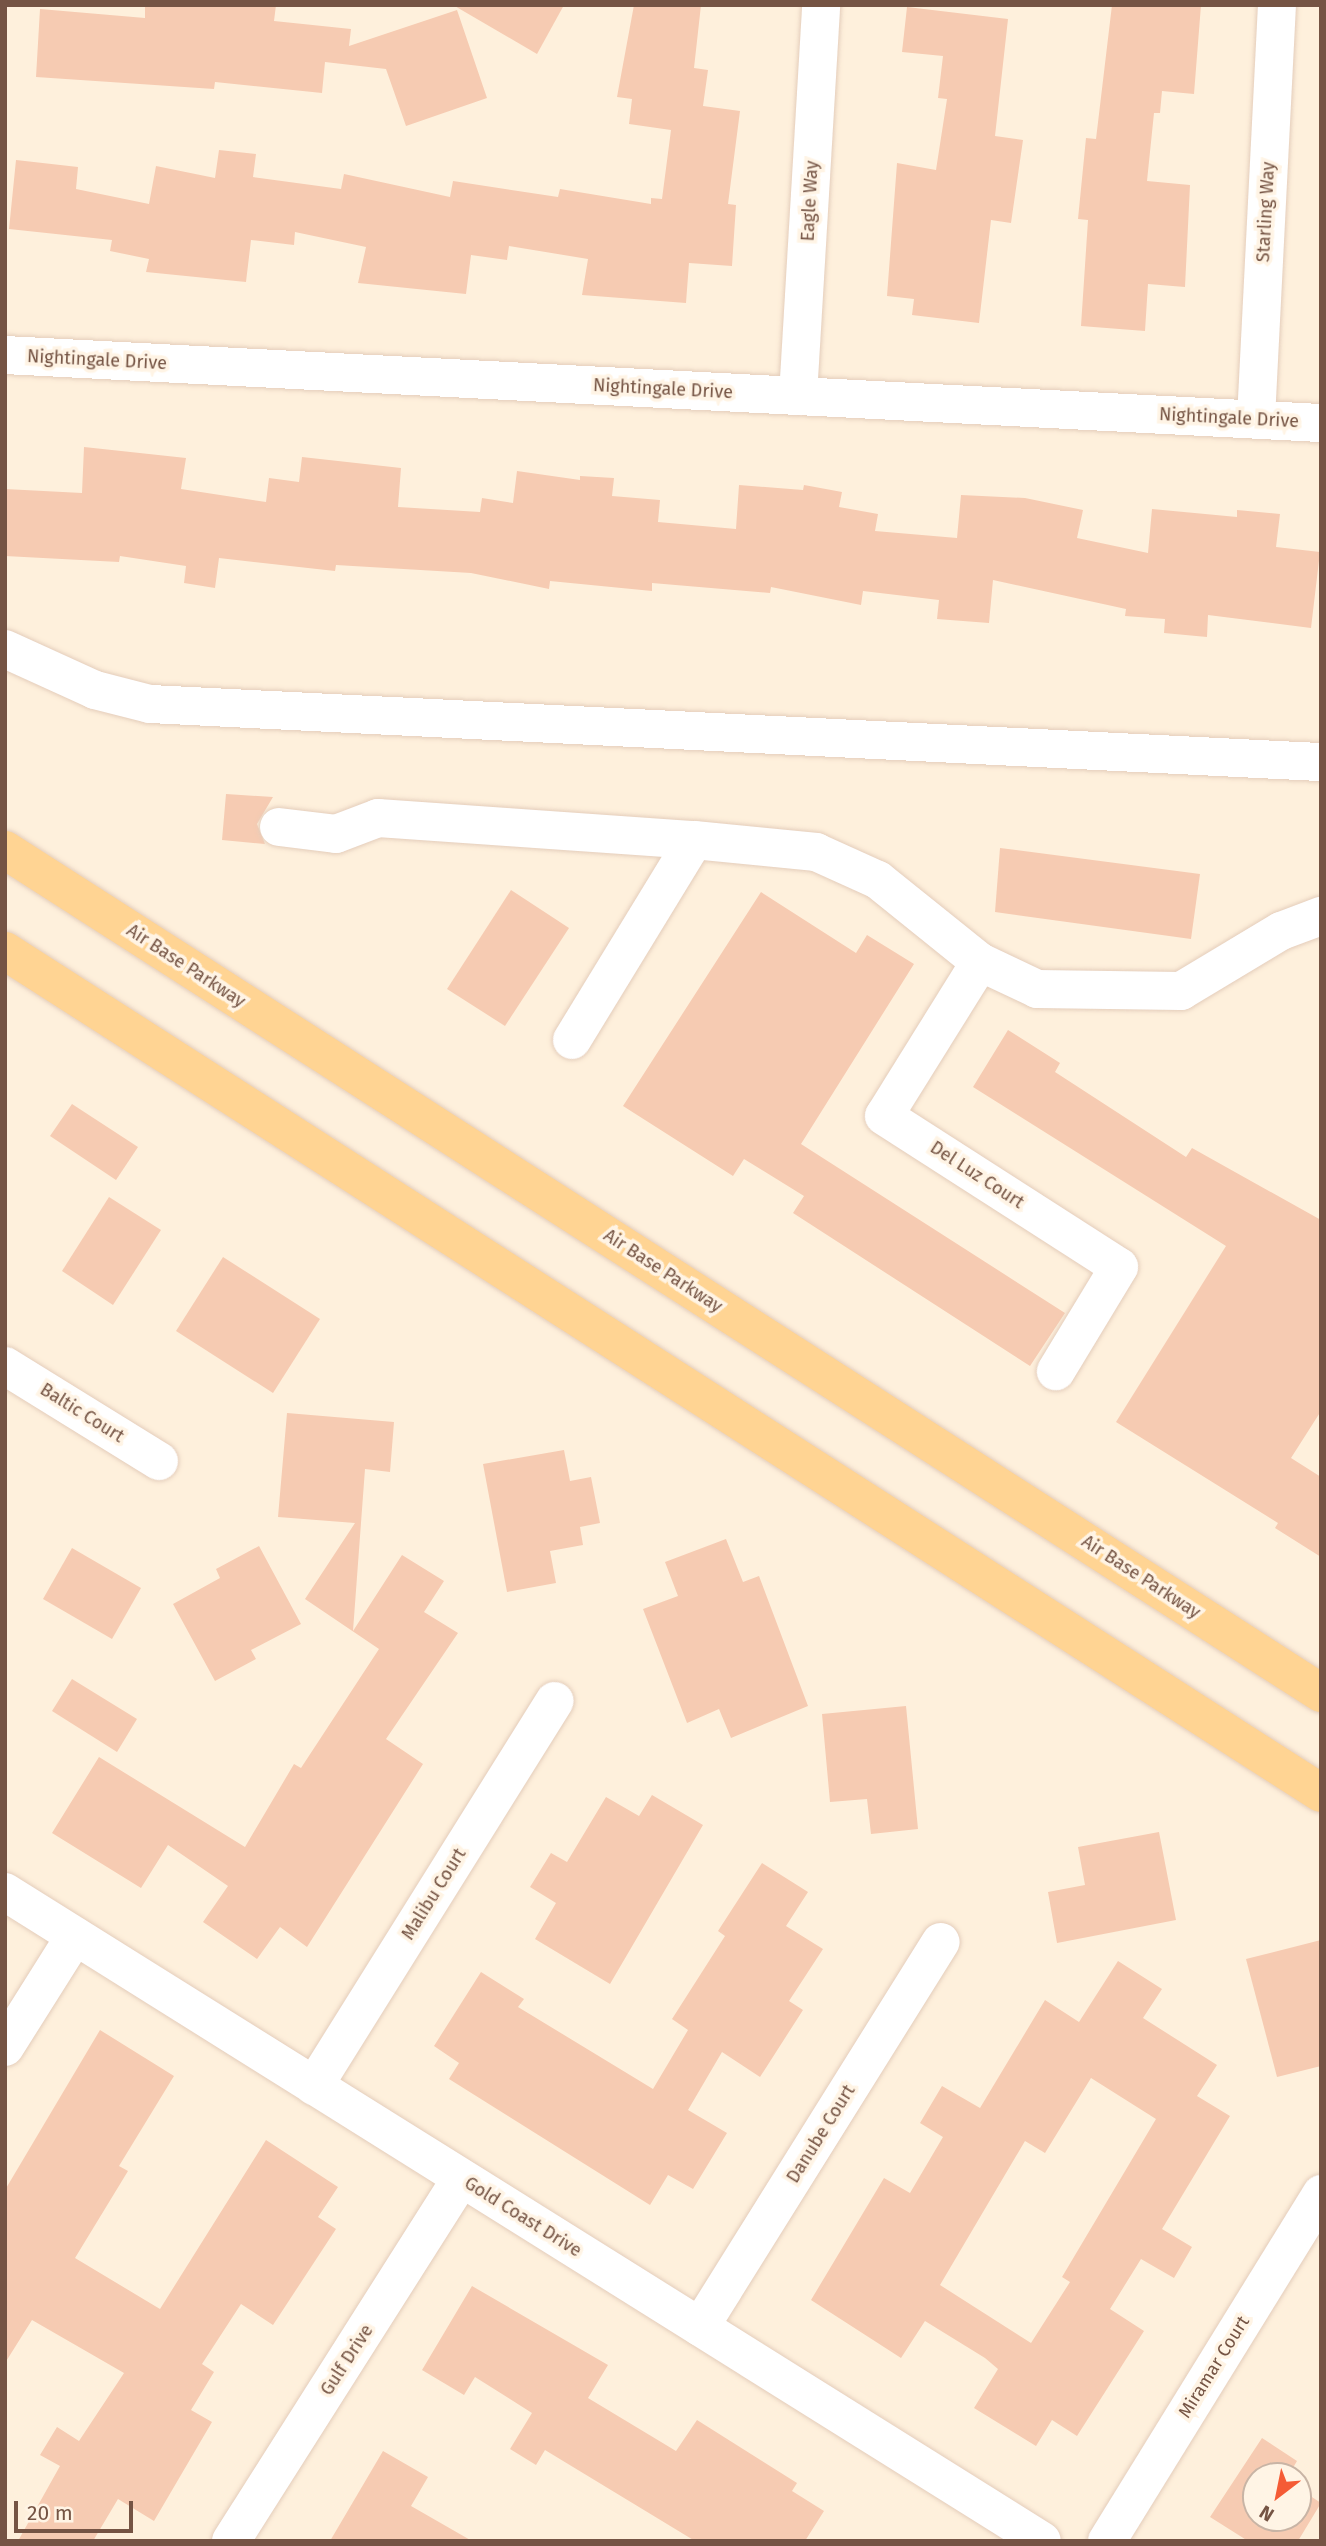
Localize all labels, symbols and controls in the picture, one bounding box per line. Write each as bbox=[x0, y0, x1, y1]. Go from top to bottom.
street label: Eagle Way bbox=[797, 160, 823, 242]
street label: Starling Way bbox=[1253, 161, 1279, 263]
street label: Nightingale Drive bbox=[27, 346, 167, 374]
street label: Nightingale Drive bbox=[593, 375, 733, 403]
street label: Nightingale Drive bbox=[1159, 404, 1299, 432]
street label: Air Base Parkway bbox=[123, 920, 249, 1012]
street label: Del Luz Court bbox=[926, 1137, 1028, 1213]
street label: Air Base Parkway bbox=[600, 1225, 726, 1317]
street label: Baltic Court bbox=[36, 1379, 128, 1447]
street label: Air Base Parkway bbox=[1078, 1531, 1204, 1623]
street label: Malibu Court bbox=[397, 1844, 471, 1944]
street label: Danube Court bbox=[782, 2081, 860, 2187]
street label: Gold Coast Drive bbox=[460, 2172, 586, 2262]
street label: Miramar Court bbox=[1174, 2312, 1254, 2422]
street label: Gulf Drive bbox=[316, 2321, 378, 2399]
north arrow bbox=[1242, 2462, 1312, 2532]
scale bar bbox=[18, 2486, 136, 2530]
text: 20 m bbox=[27, 2500, 73, 2526]
text: N bbox=[1255, 2500, 1278, 2527]

